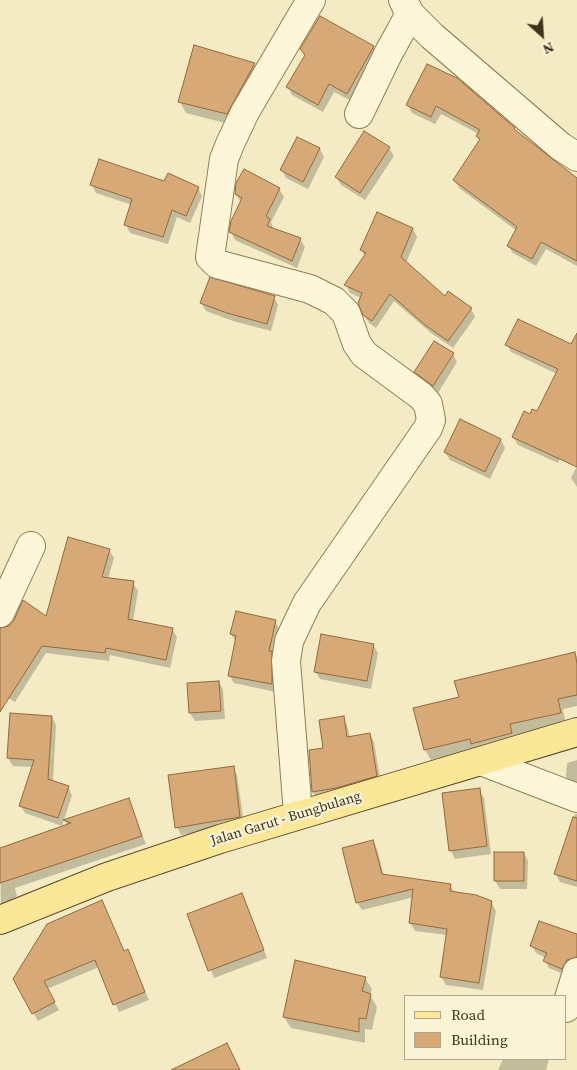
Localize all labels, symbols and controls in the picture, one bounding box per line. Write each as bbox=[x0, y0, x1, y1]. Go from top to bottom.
north arrow bbox=[517, 10, 567, 60]
text: N bbox=[540, 37, 558, 60]
street label: Jalan Garut - Bungbulang bbox=[209, 788, 363, 850]
legend bbox=[404, 995, 567, 1060]
text: Road bbox=[451, 1004, 485, 1025]
text: Building bbox=[451, 1029, 508, 1050]

